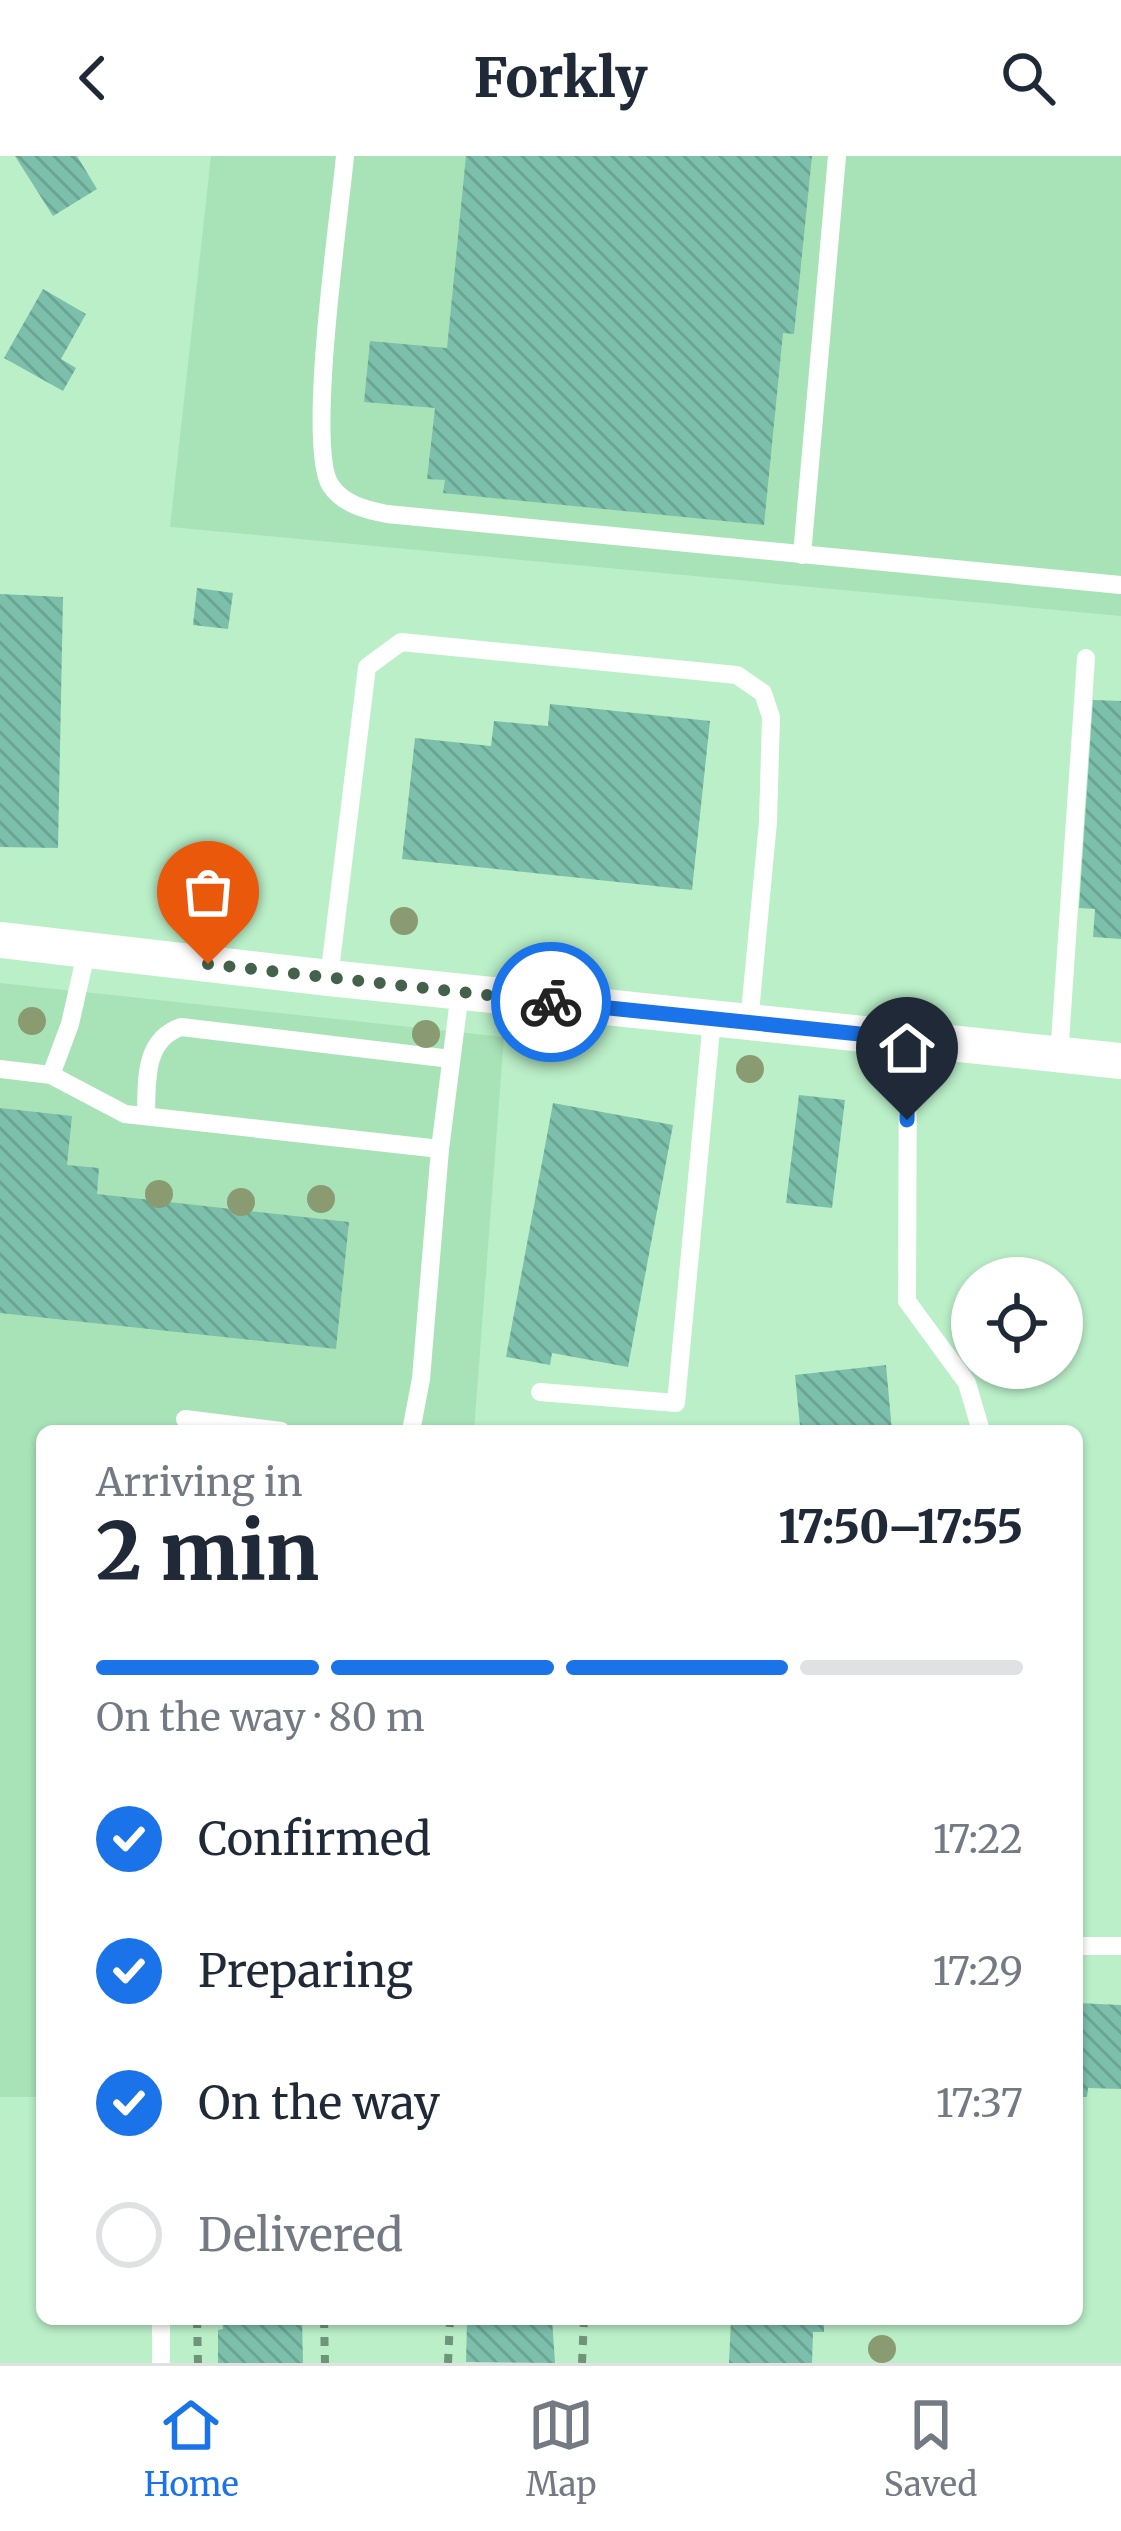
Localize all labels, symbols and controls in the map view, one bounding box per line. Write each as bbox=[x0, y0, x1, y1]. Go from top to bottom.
text: Forkly bbox=[474, 44, 647, 112]
icon: back bbox=[60, 45, 126, 111]
icon: search bbox=[995, 45, 1061, 111]
pin bbox=[157, 841, 259, 964]
icon: bag bbox=[175, 859, 241, 925]
courier bbox=[491, 942, 611, 1062]
icon: bike bbox=[518, 969, 584, 1035]
pin bbox=[856, 997, 958, 1120]
icon: home bbox=[874, 1015, 940, 1081]
map controls bbox=[951, 1257, 1083, 1389]
button: locate bbox=[951, 1257, 1083, 1389]
text: Arriving in bbox=[96, 1458, 303, 1507]
text: 17:50–17:55 bbox=[778, 1499, 1023, 1555]
text: 2 min bbox=[96, 1503, 319, 1601]
text: On the way · 80 m bbox=[96, 1693, 425, 1742]
icon: check bbox=[96, 1806, 162, 1872]
text: Confirmed bbox=[198, 1811, 431, 1867]
text: 17:22 bbox=[933, 1815, 1023, 1864]
icon: check bbox=[96, 1938, 162, 2004]
text: Preparing bbox=[198, 1943, 413, 1999]
text: 17:29 bbox=[932, 1947, 1023, 1996]
icon: check bbox=[96, 2070, 162, 2136]
text: On the way bbox=[198, 2075, 440, 2131]
text: 17:37 bbox=[936, 2079, 1023, 2128]
text: Delivered bbox=[198, 2207, 403, 2263]
tab: Home bbox=[144, 2392, 239, 2505]
tab: Map bbox=[526, 2392, 596, 2505]
tab: Saved bbox=[884, 2392, 977, 2505]

